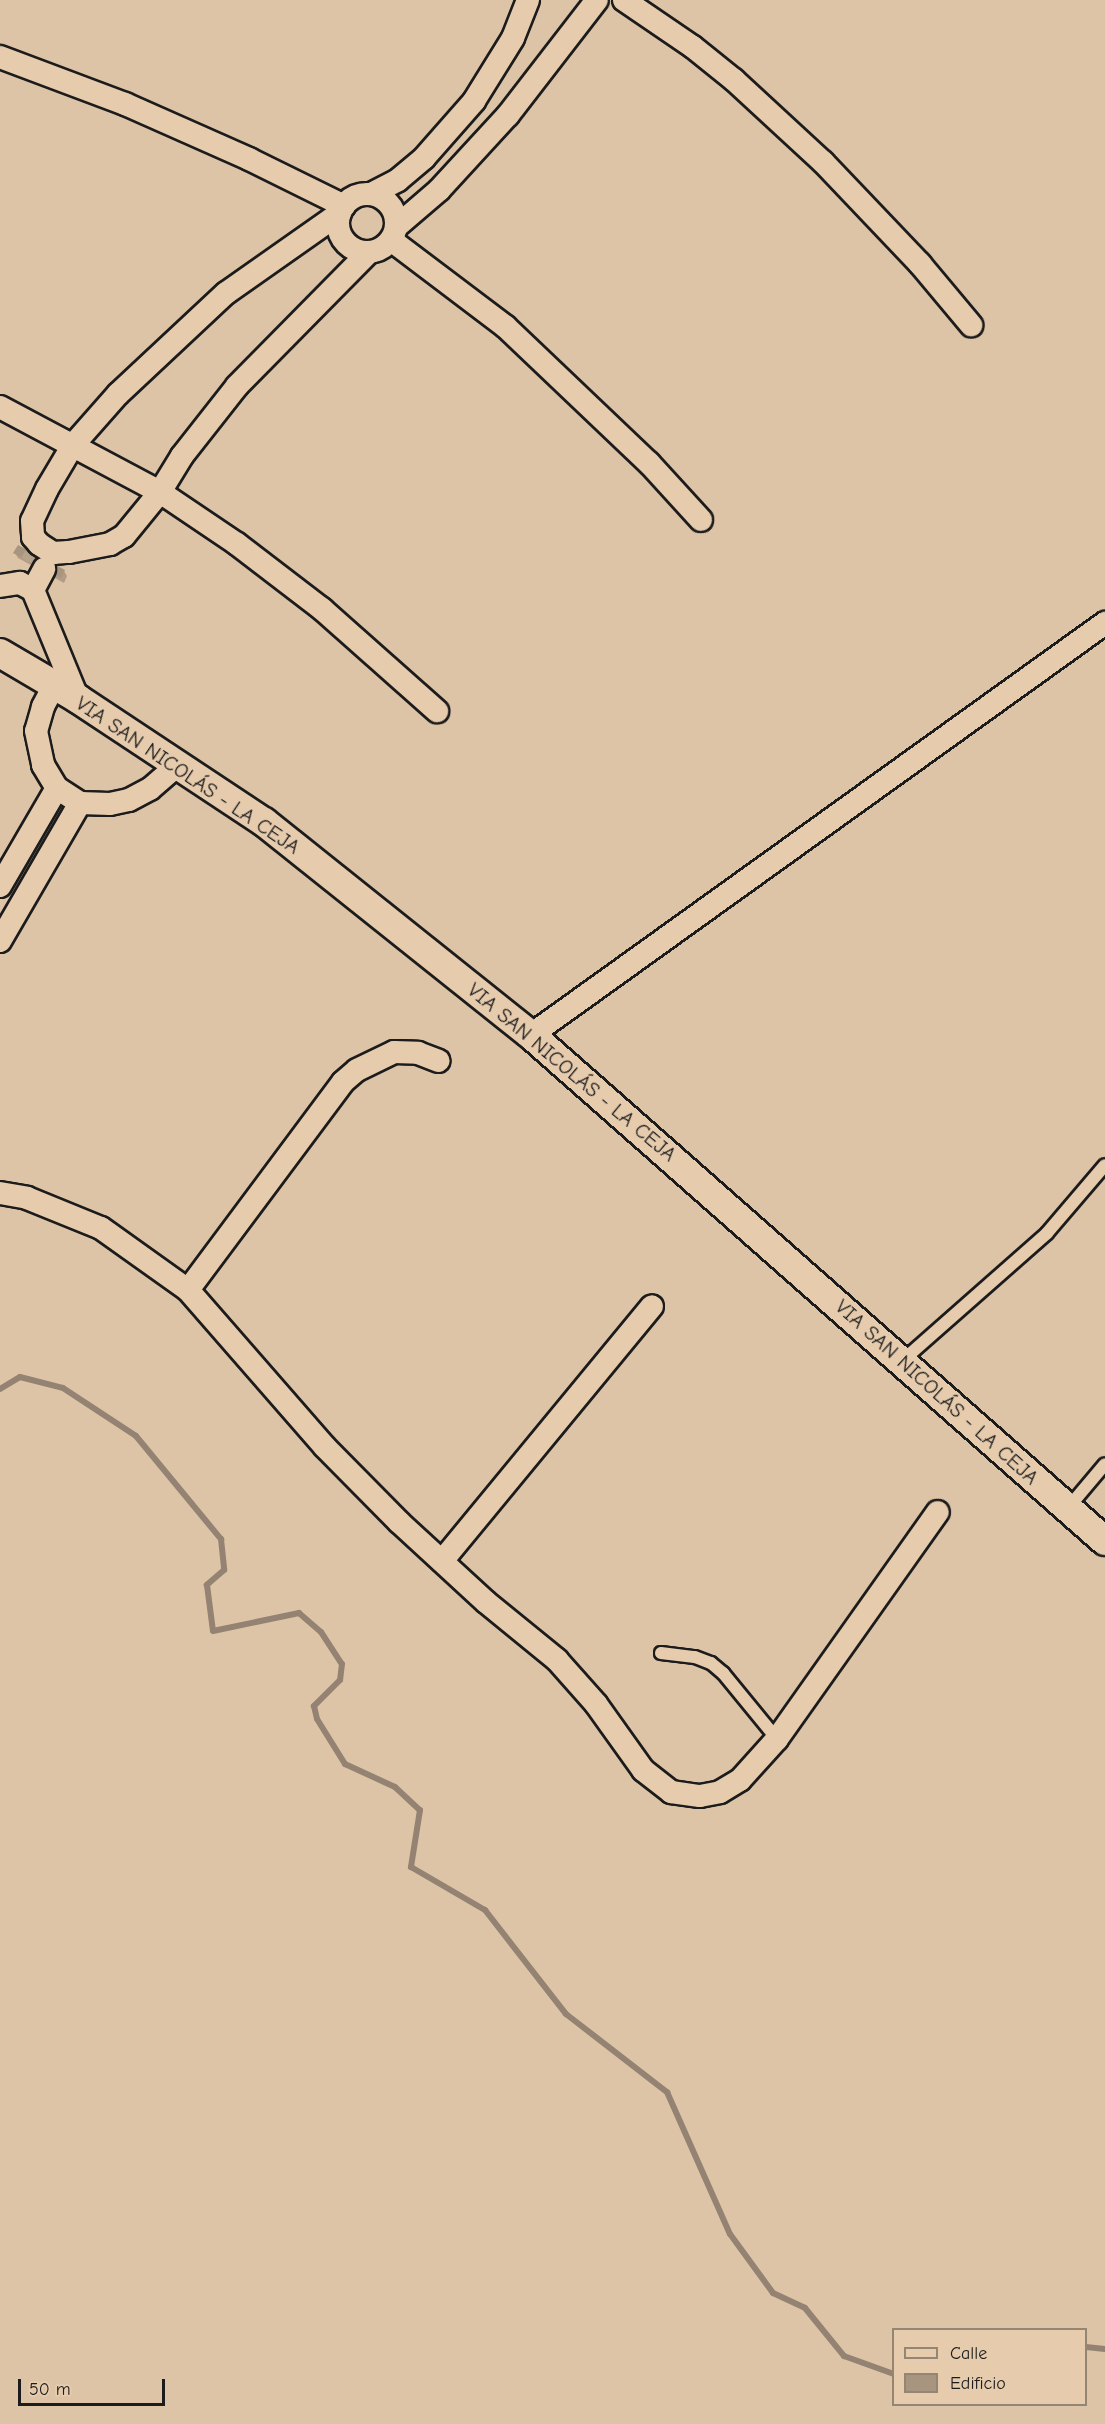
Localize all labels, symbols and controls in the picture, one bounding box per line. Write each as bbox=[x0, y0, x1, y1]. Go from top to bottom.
street label: VIA SAN NICOLÁS - LA CEJA bbox=[71, 690, 305, 860]
street label: VIA SAN NICOLÁS - LA CEJA bbox=[462, 977, 682, 1167]
street label: VIA SAN NICOLÁS - LA CEJA bbox=[830, 1294, 1044, 1490]
legend bbox=[892, 2328, 1087, 2406]
text: Calle bbox=[950, 2343, 987, 2364]
scale bar bbox=[21, 2367, 168, 2405]
text: Edificio bbox=[950, 2373, 1006, 2394]
text: 50 m bbox=[29, 2379, 71, 2400]

